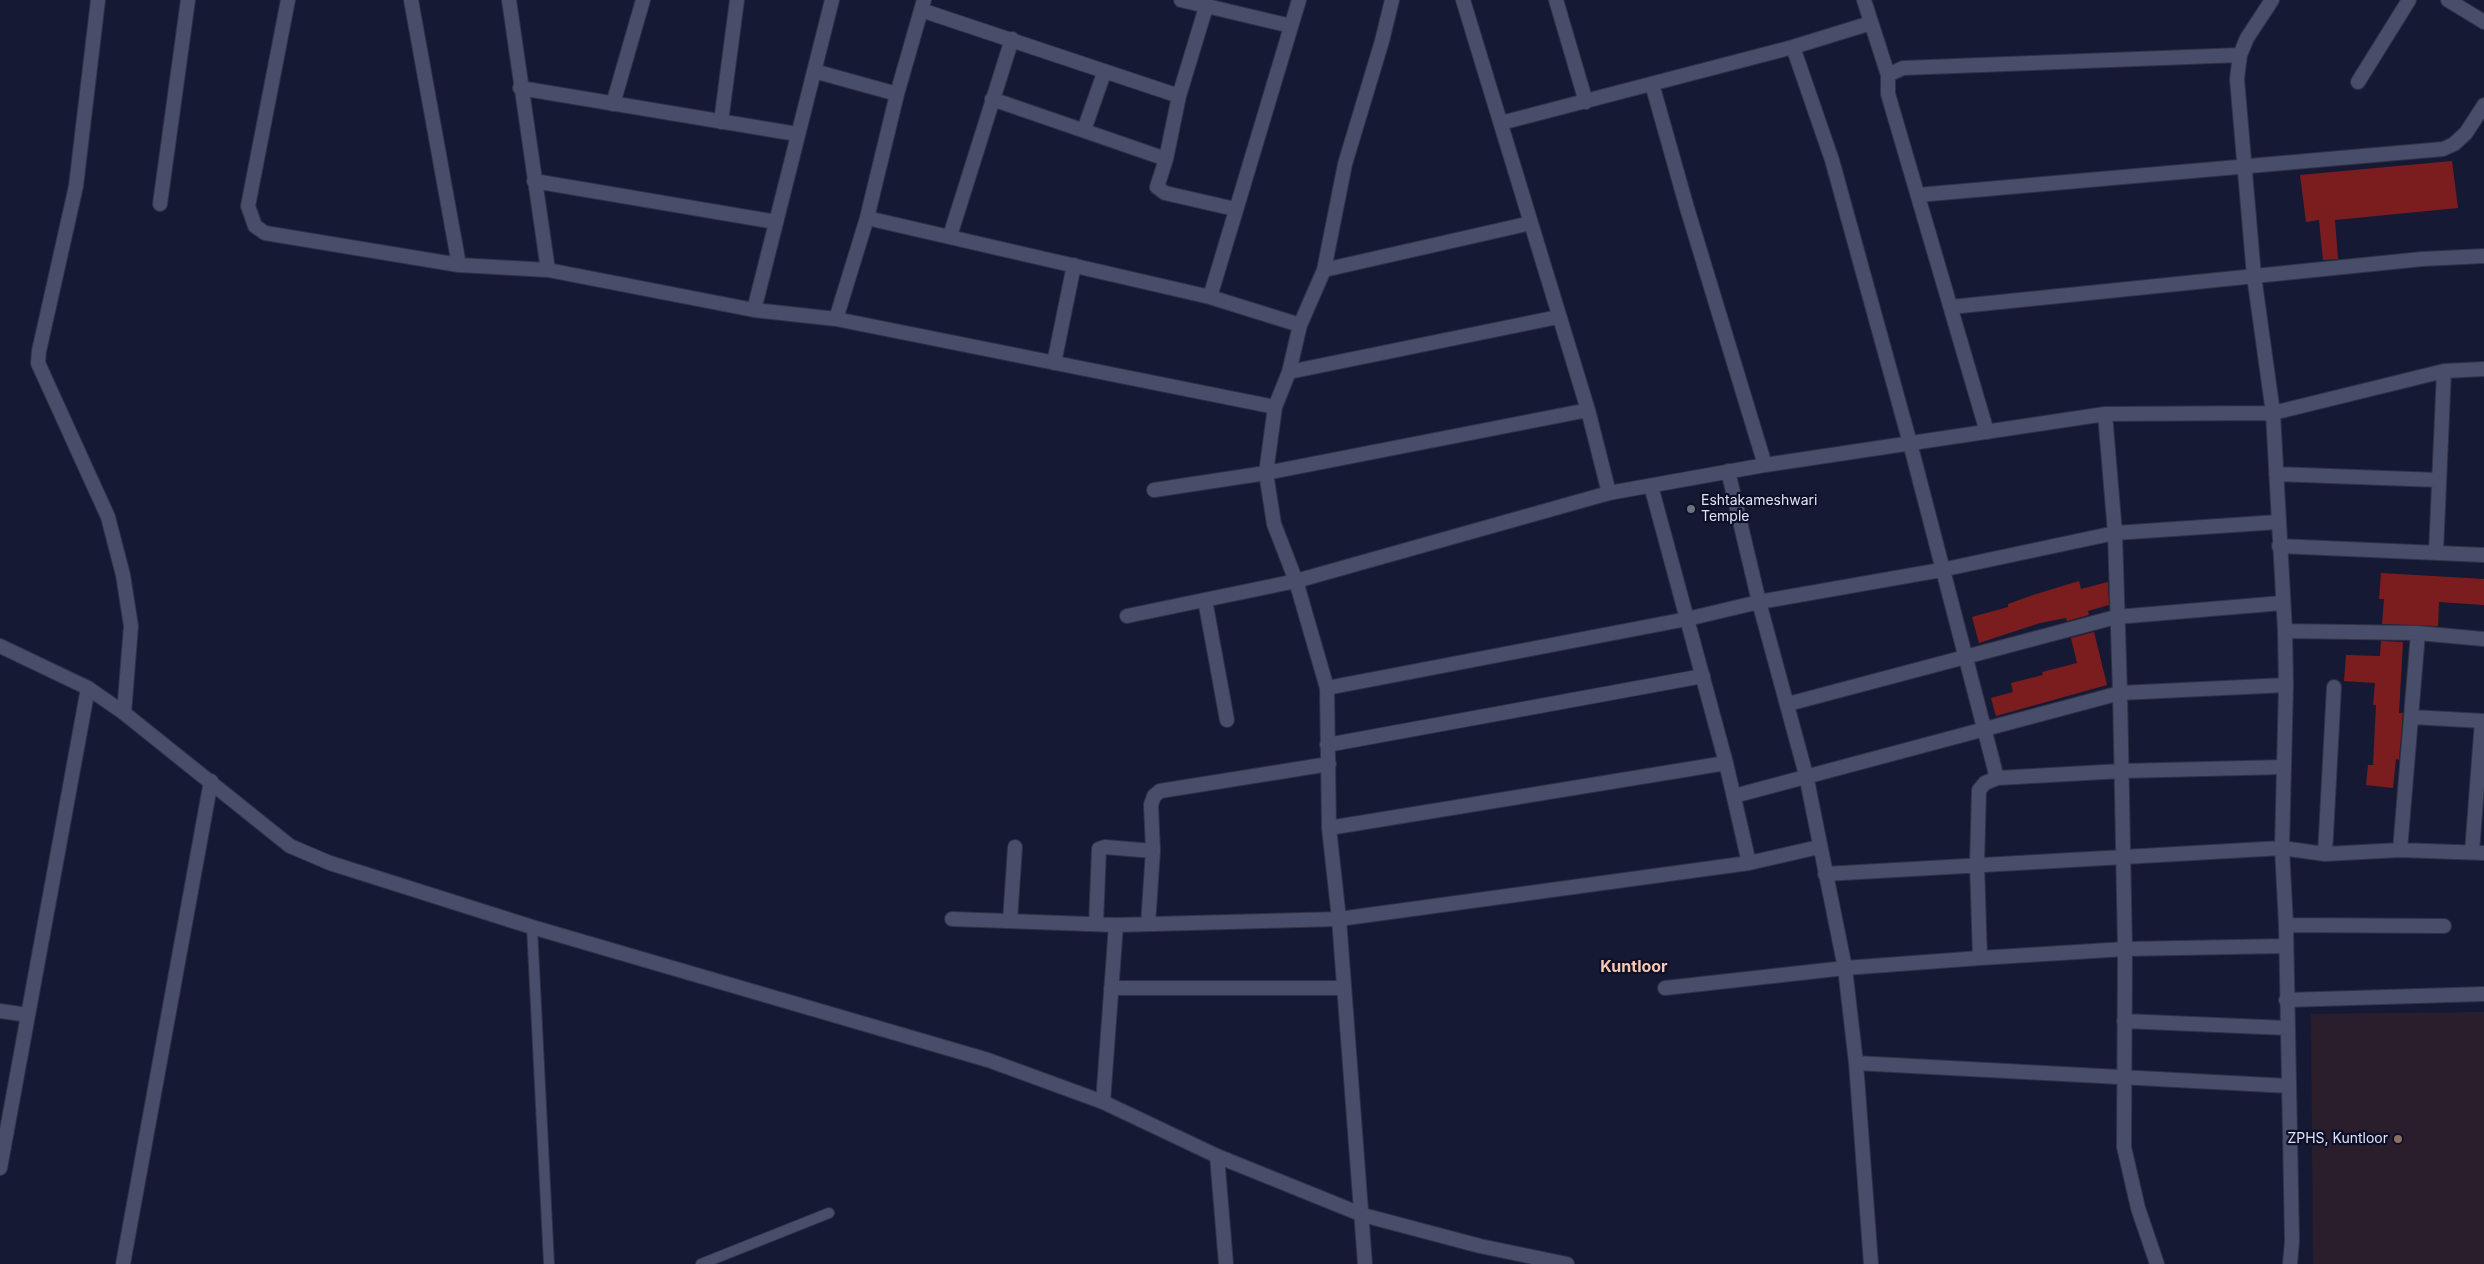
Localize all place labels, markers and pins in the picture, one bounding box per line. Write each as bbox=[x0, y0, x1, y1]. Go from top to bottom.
place label: Eshtakameshwari Temple bbox=[1701, 493, 1817, 526]
marker: Eshtakameshwari Temple bbox=[1685, 503, 1697, 515]
place label: ZPHS, Kuntloor bbox=[2287, 1131, 2388, 1147]
marker: ZPHS, Kuntloor bbox=[2392, 1133, 2404, 1145]

